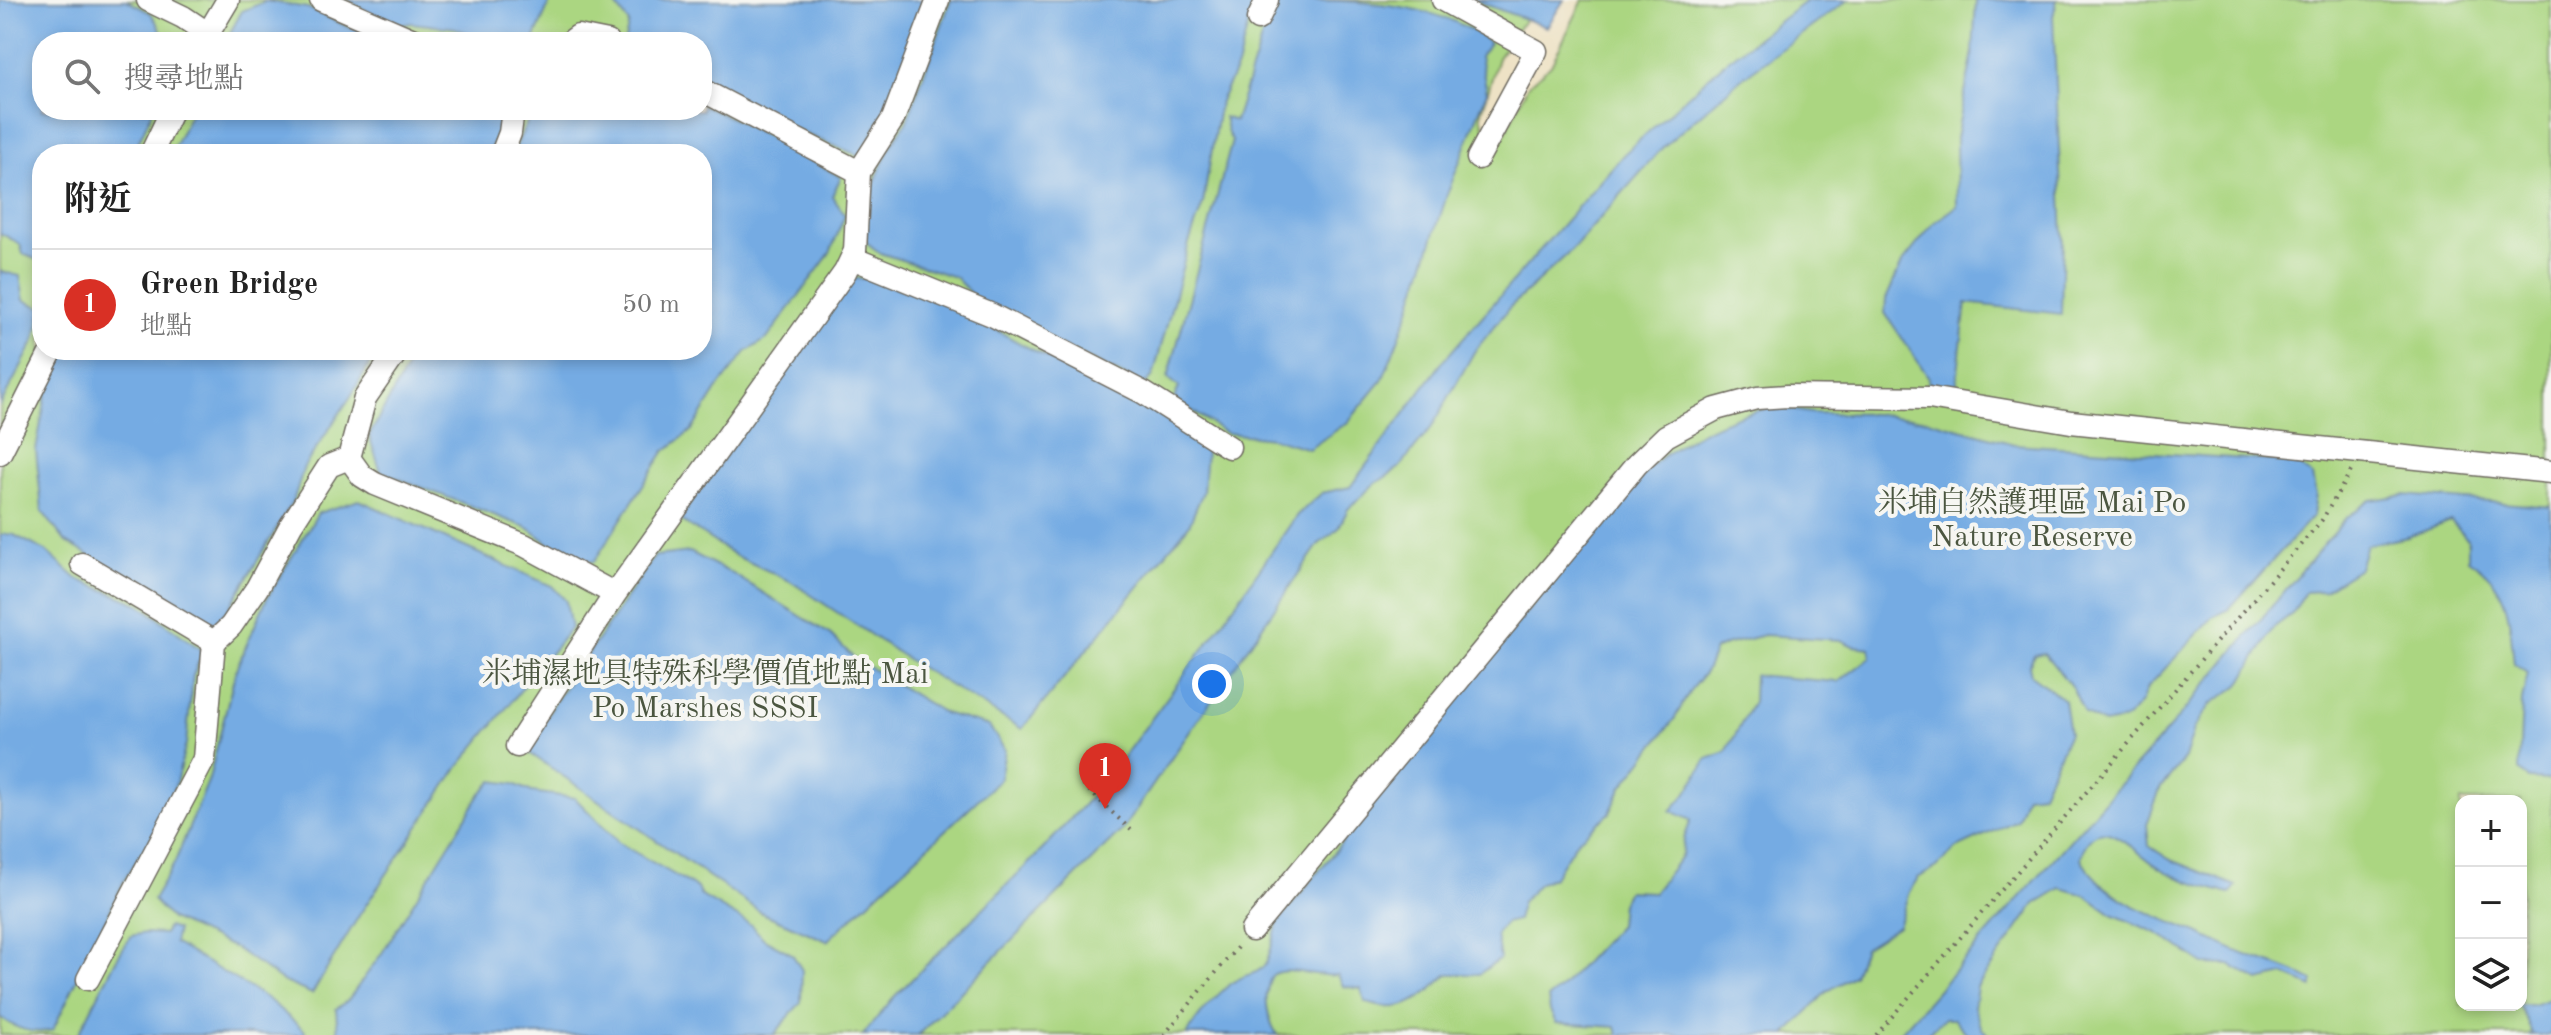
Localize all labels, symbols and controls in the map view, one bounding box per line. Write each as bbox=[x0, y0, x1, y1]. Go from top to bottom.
search box bbox=[32, 32, 712, 120]
icon: search bbox=[60, 54, 104, 98]
text: 搜尋地點 bbox=[124, 65, 244, 95]
text: 附近 bbox=[64, 184, 132, 218]
text: Green Bridge bbox=[140, 270, 318, 300]
text: 1 bbox=[82, 292, 98, 318]
text: 50 m bbox=[622, 292, 680, 318]
text: 地點 bbox=[140, 314, 192, 340]
park label: 米埔自然護理區 Mai Po Nature Reserve bbox=[1878, 486, 2186, 553]
park label: 米埔濕地具特殊科學價值地點 Mai Po Marshes SSSI bbox=[482, 657, 928, 724]
your location bbox=[1192, 664, 1232, 704]
pin: 1 bbox=[1079, 743, 1131, 809]
map controls bbox=[2455, 795, 2527, 1011]
button: + bbox=[2455, 795, 2527, 867]
button: − bbox=[2455, 867, 2527, 939]
button: layers bbox=[2455, 939, 2527, 1011]

